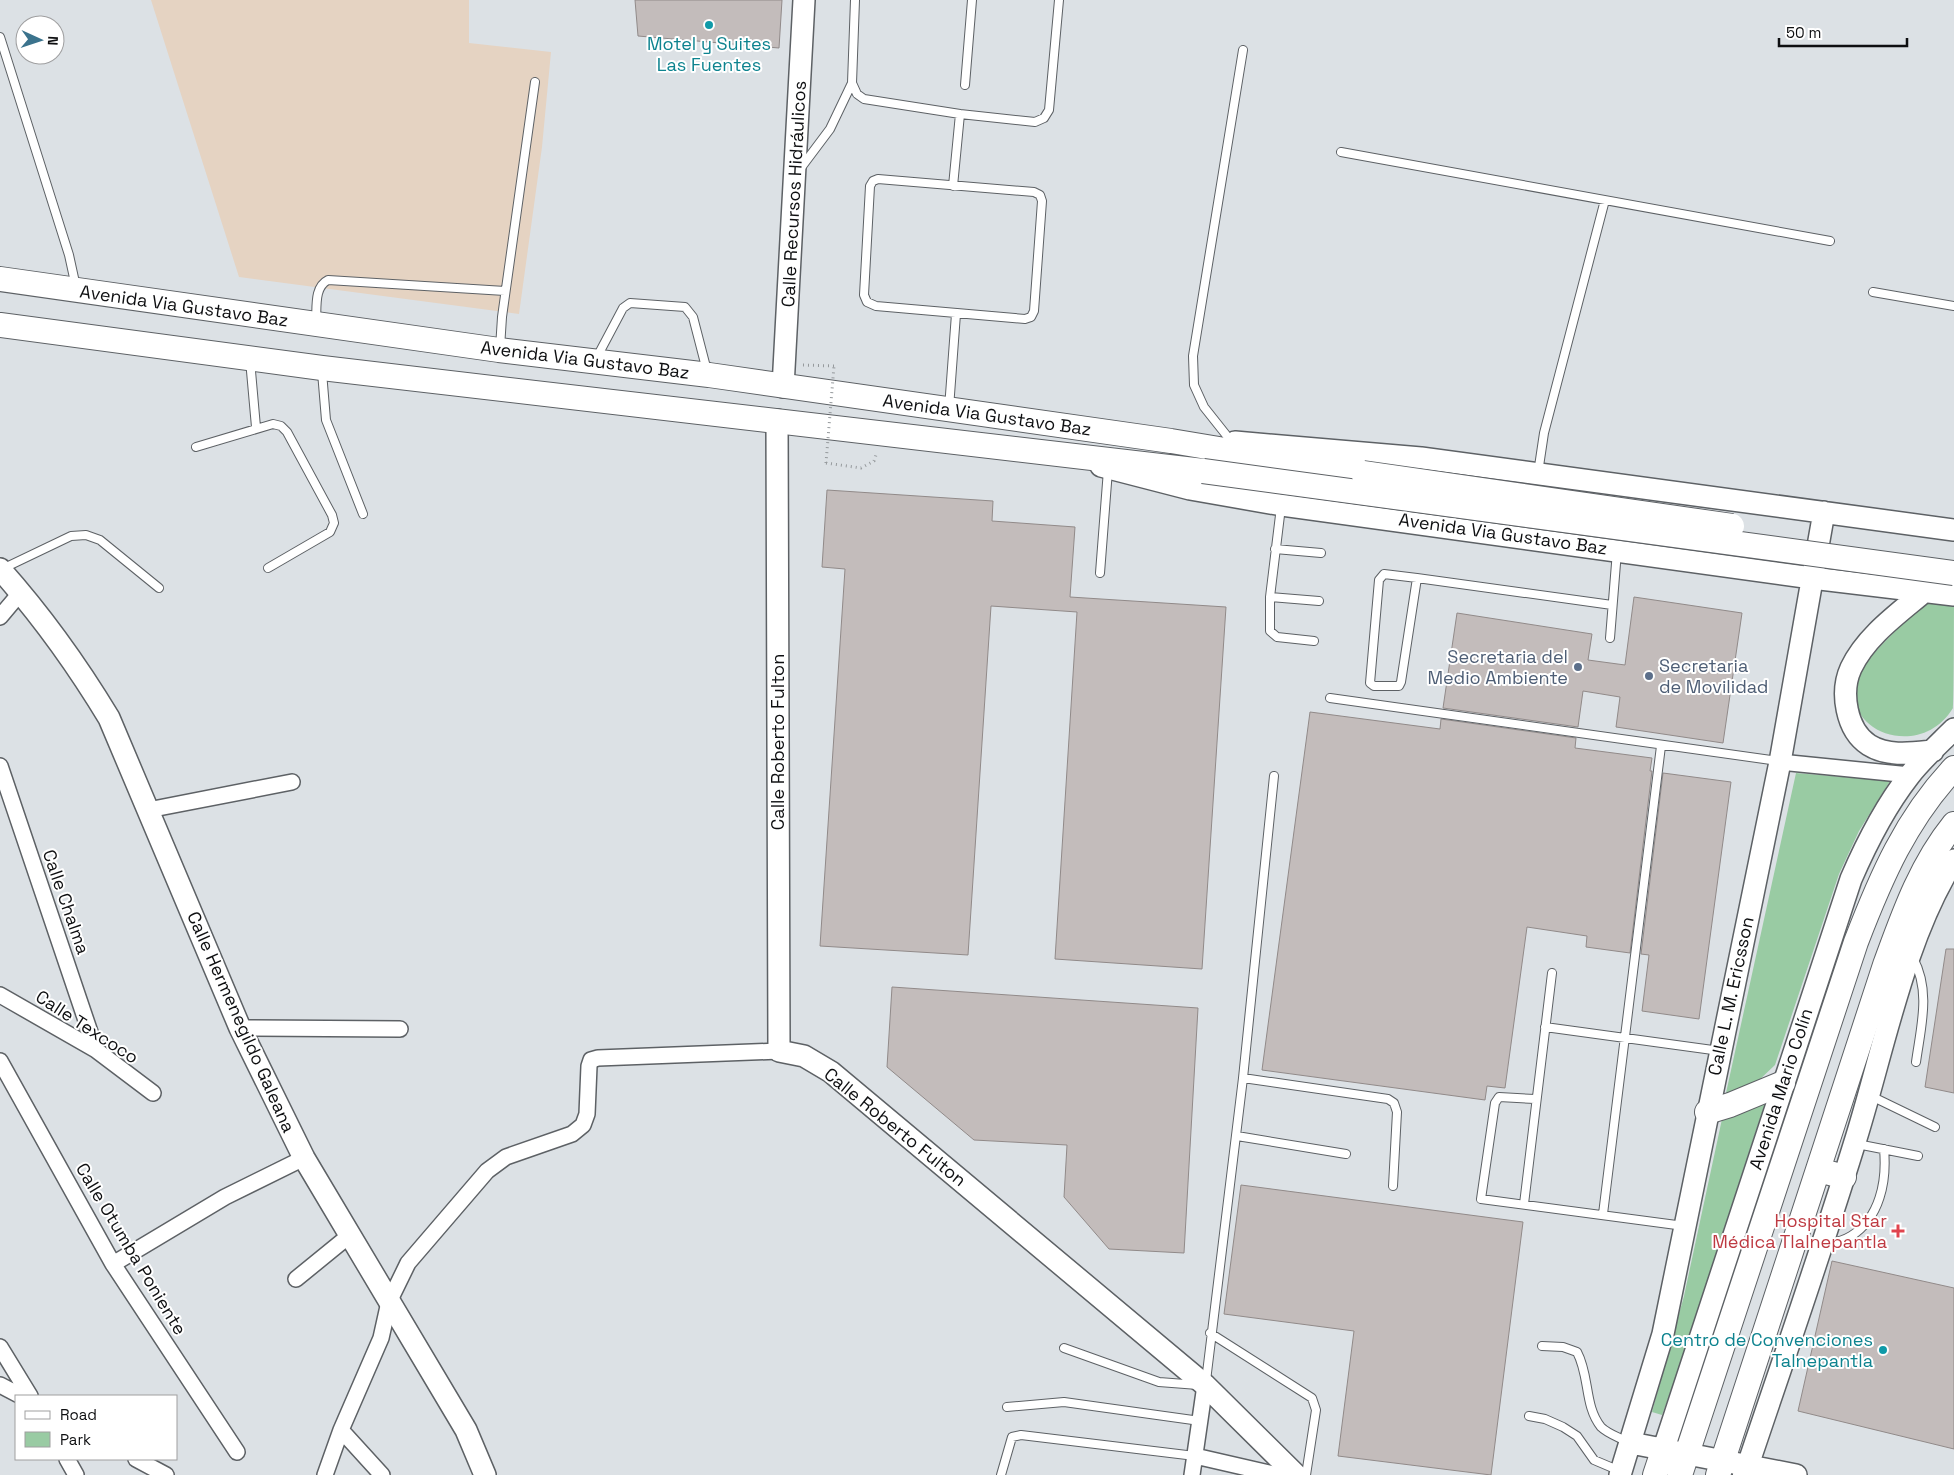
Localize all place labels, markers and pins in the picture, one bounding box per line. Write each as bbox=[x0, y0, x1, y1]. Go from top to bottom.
marker: Motel y Suites Las Fuentes bbox=[703, 19, 715, 31]
place label: Motel y Suites Las Fuentes bbox=[647, 32, 771, 76]
place label: Secretaria del Medio Ambiente bbox=[1427, 645, 1568, 689]
place label: Secretaria de Movilidad bbox=[1659, 654, 1768, 698]
marker: Secretaria del Medio Ambiente bbox=[1572, 661, 1584, 673]
marker: Secretaria de Movilidad bbox=[1643, 670, 1655, 682]
place label: Hospital Star Médica Tlalnepantla bbox=[1712, 1209, 1887, 1253]
marker: Hospital Star Médica Tlalnepantla bbox=[1891, 1224, 1905, 1238]
place label: Centro de Convenciones Talnepantla bbox=[1661, 1328, 1873, 1372]
marker: Centro de Convenciones Talnepantla bbox=[1877, 1344, 1889, 1356]

